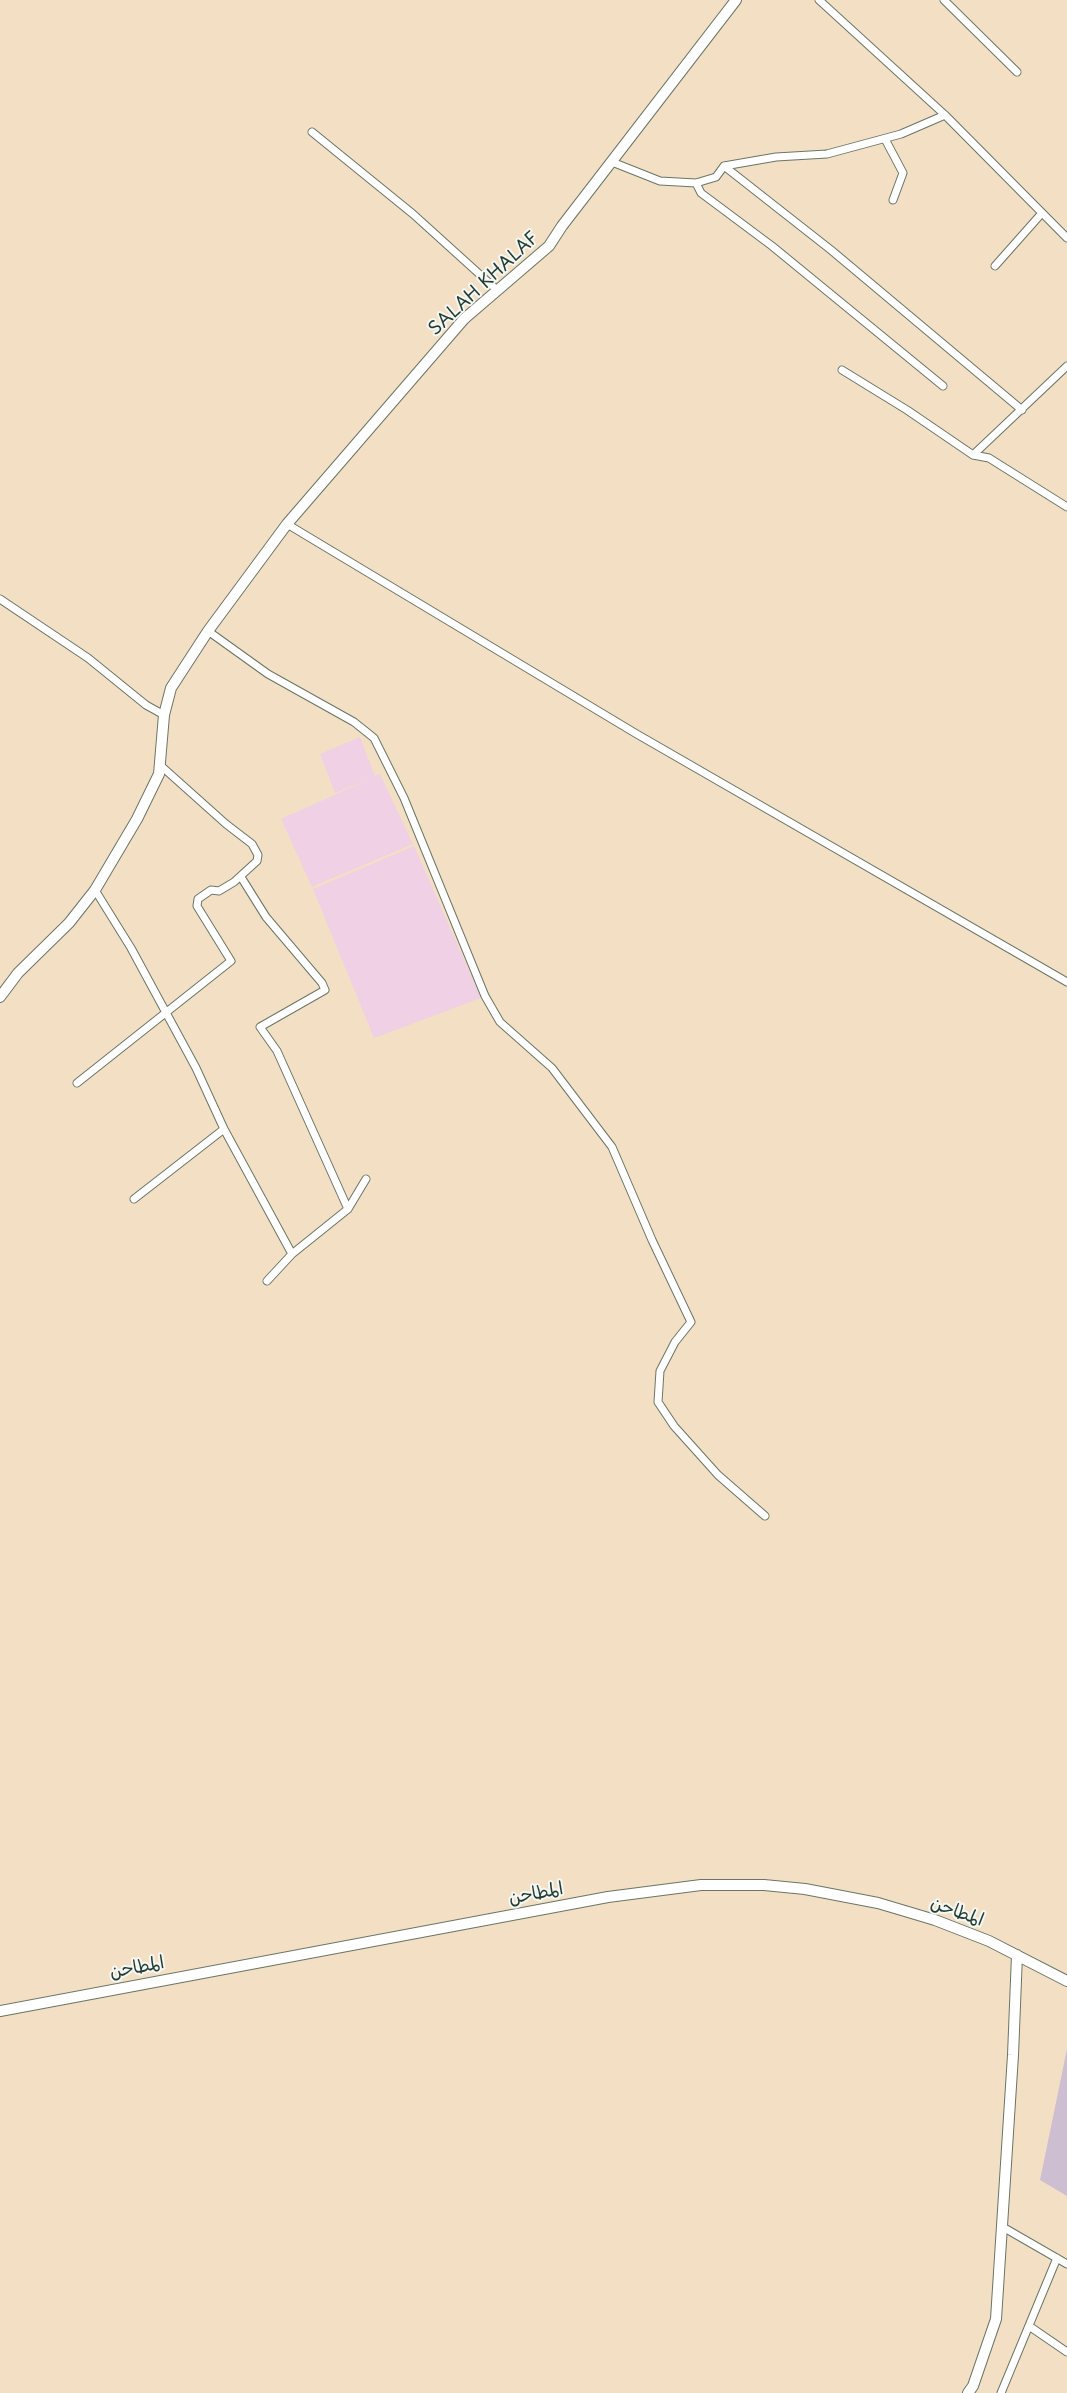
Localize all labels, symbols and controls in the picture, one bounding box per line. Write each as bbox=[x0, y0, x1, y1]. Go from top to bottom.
street label: SALAH KHALAF bbox=[425, 228, 543, 340]
street label: المطاحن bbox=[507, 1878, 565, 1910]
street label: المطاحن bbox=[927, 1892, 987, 1932]
street label: المطاحن bbox=[108, 1952, 166, 1984]

